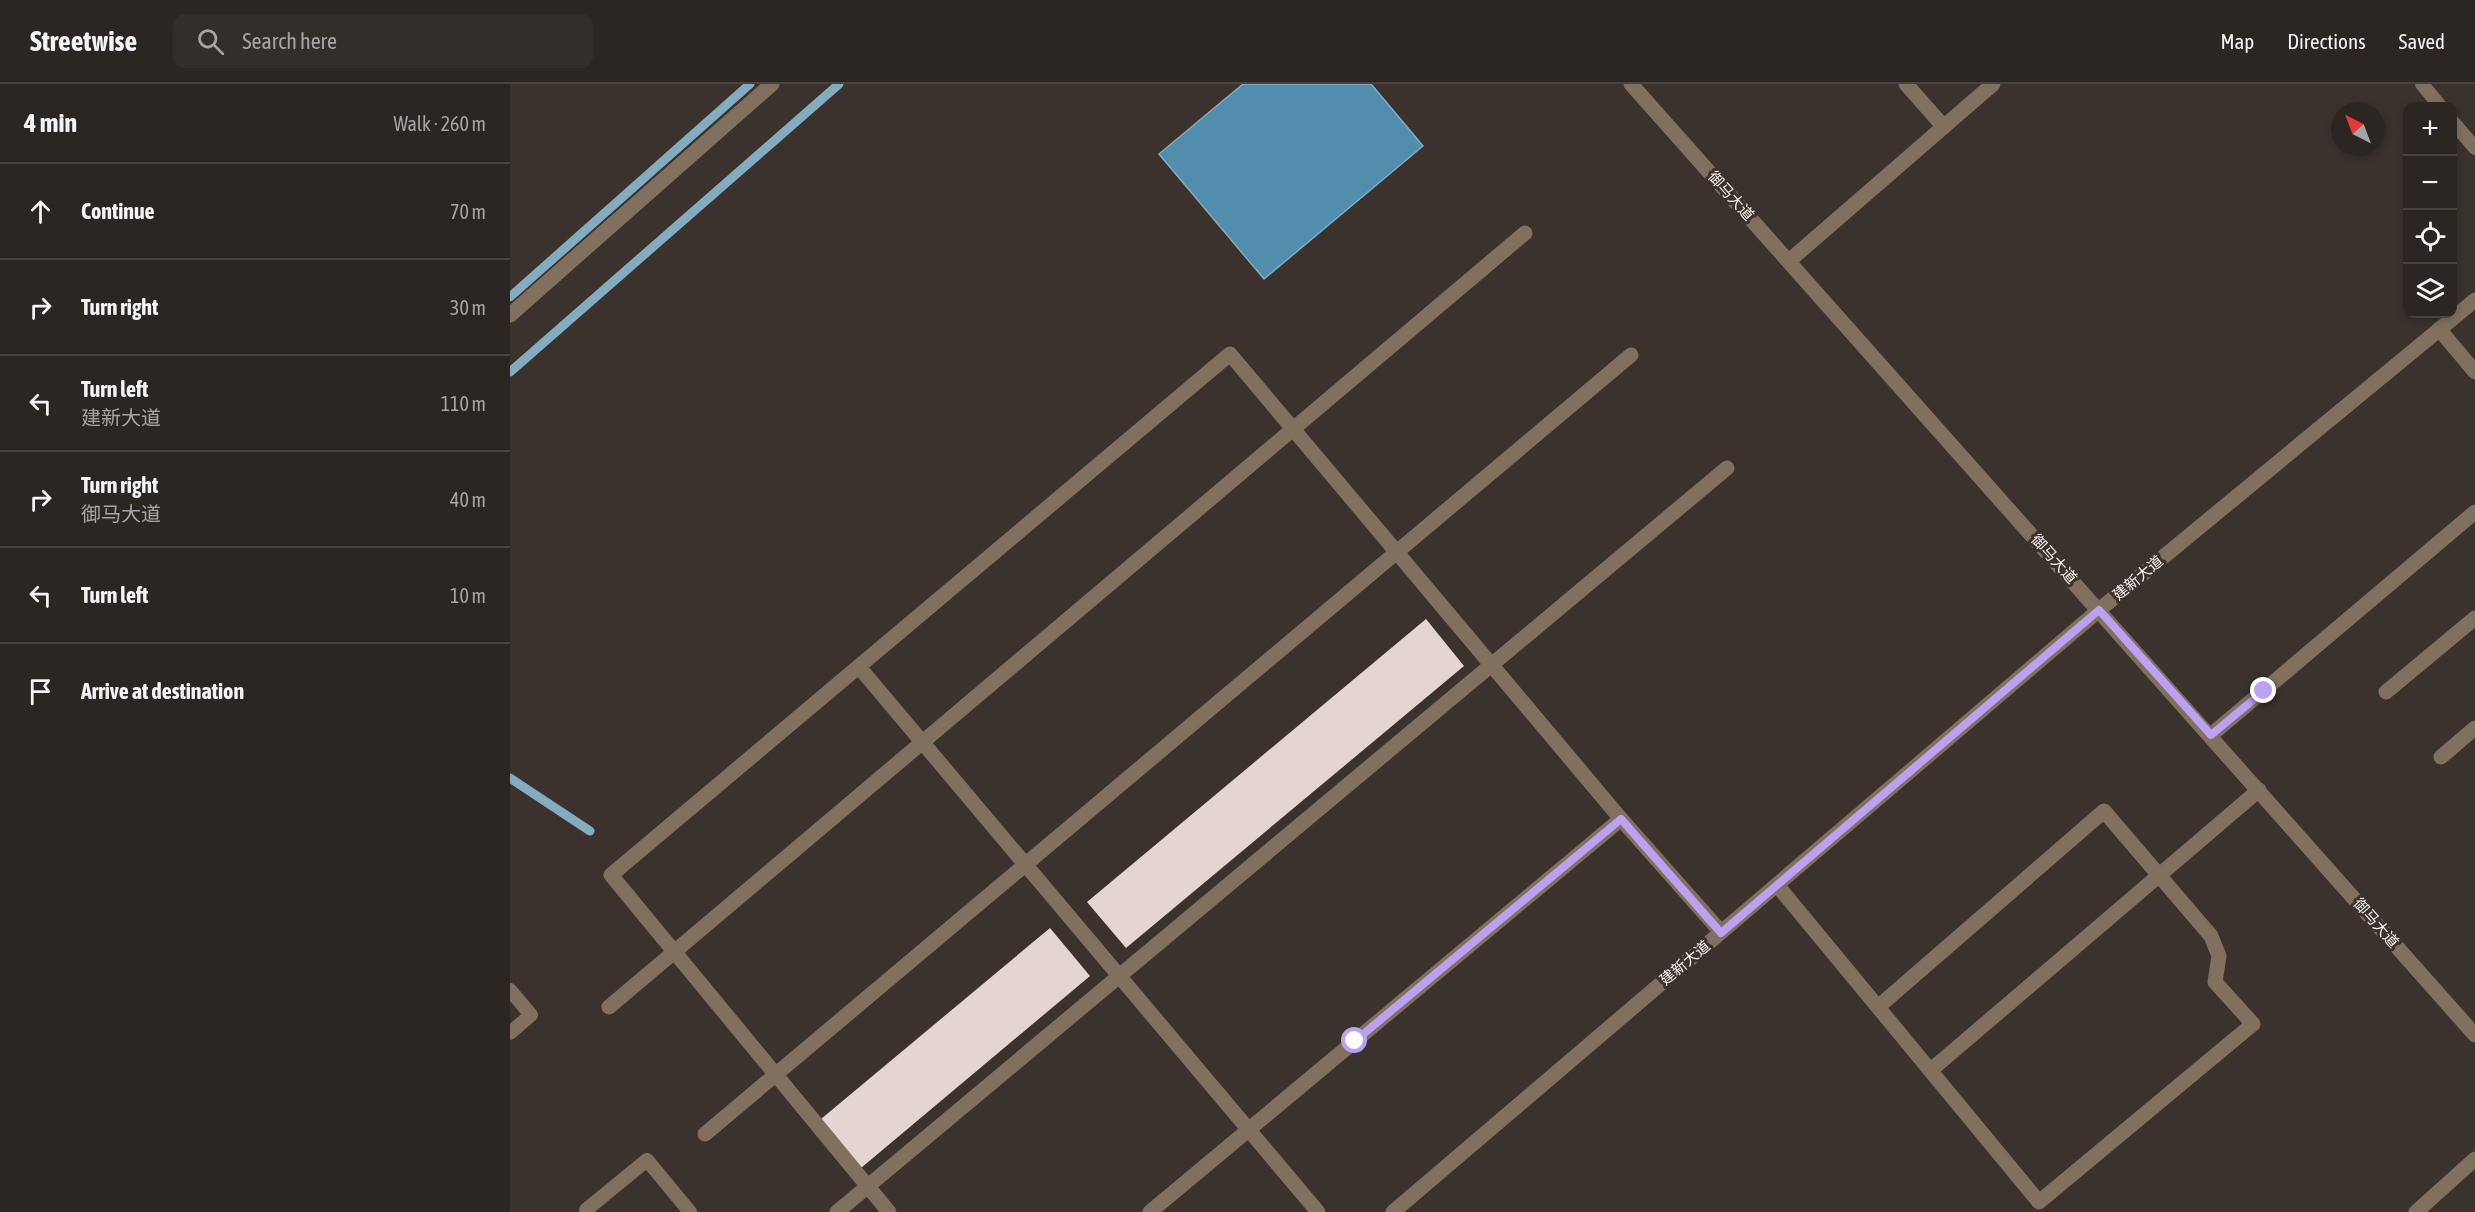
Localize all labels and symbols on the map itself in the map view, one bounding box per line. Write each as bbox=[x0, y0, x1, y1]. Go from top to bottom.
north arrow bbox=[2331, 102, 2385, 156]
street label: 御马大道 bbox=[1705, 168, 1758, 224]
street label: 御马大道 bbox=[2028, 531, 2081, 587]
street label: 建新大道 bbox=[2109, 552, 2166, 603]
route end bbox=[2250, 677, 2276, 703]
street label: 御马大道 bbox=[2350, 894, 2402, 951]
street label: 建新大道 bbox=[1656, 937, 1713, 988]
route start bbox=[1341, 1027, 1367, 1053]

